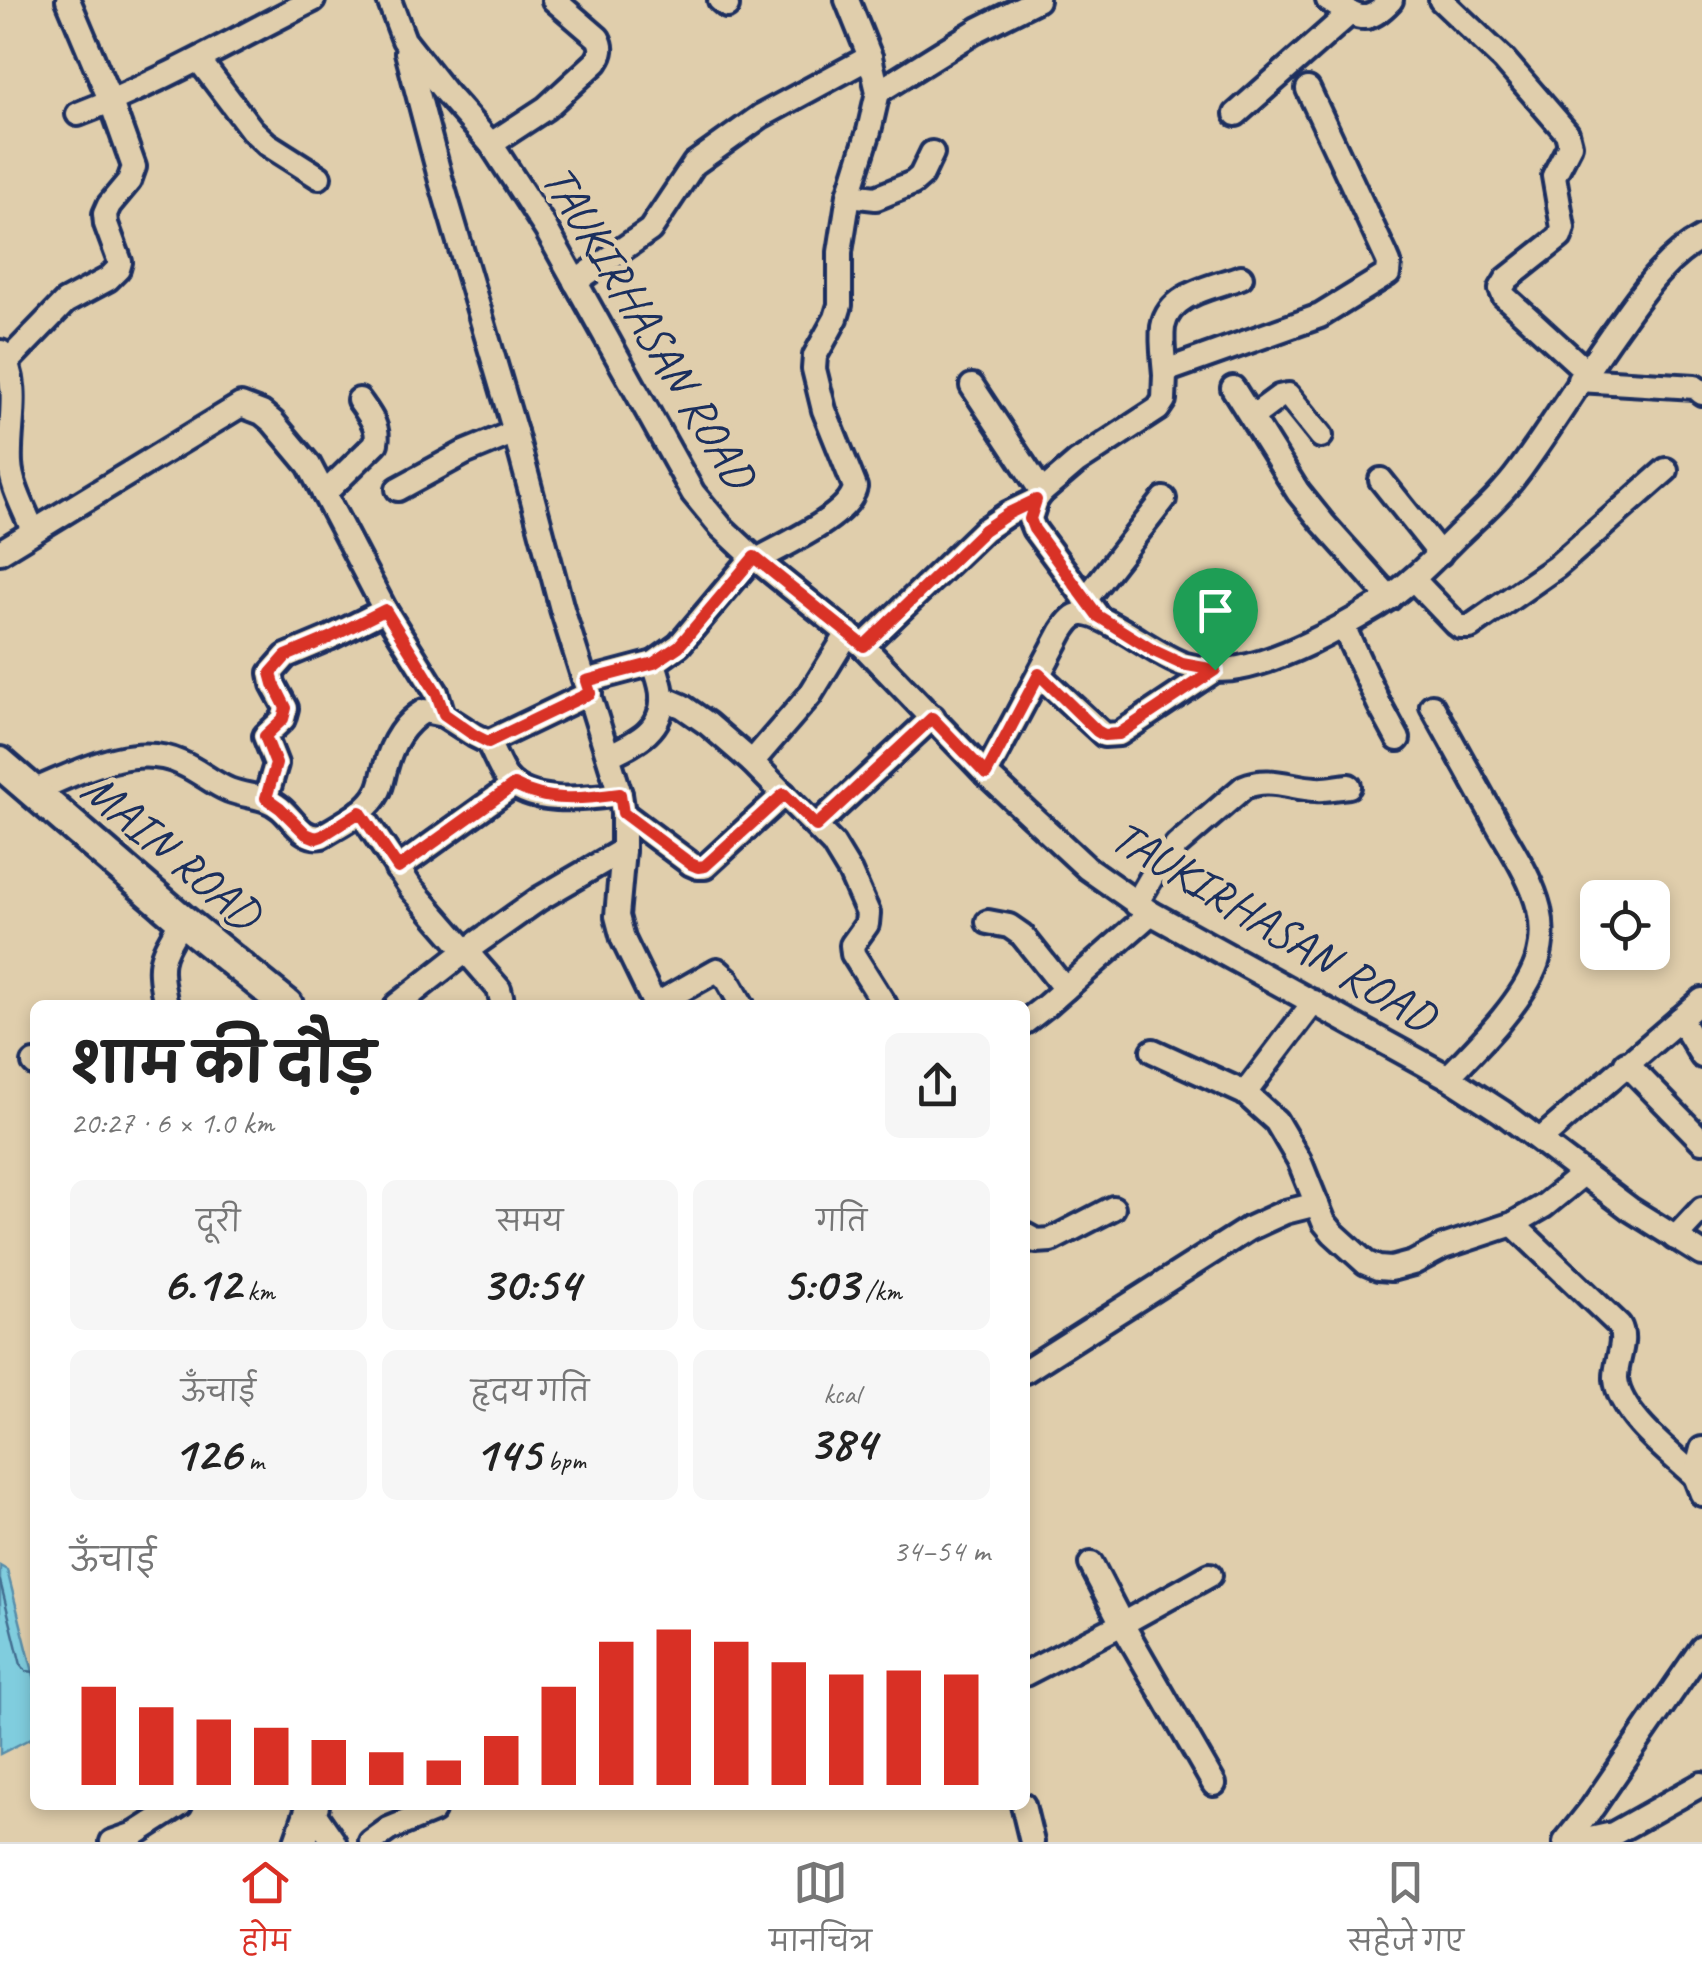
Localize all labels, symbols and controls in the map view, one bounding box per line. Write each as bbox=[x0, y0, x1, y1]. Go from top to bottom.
street label: TAUKIRHASAN ROAD bbox=[529, 154, 771, 502]
pin bbox=[1173, 568, 1258, 671]
icon: arrive bbox=[1188, 583, 1243, 638]
street label: MAIN ROAD bbox=[70, 759, 276, 945]
street label: TAUKIRHASAN ROAD bbox=[1100, 805, 1449, 1048]
map controls bbox=[1580, 880, 1670, 970]
button: locate bbox=[1580, 880, 1670, 970]
text: शाम की दौड़ bbox=[70, 1029, 375, 1099]
button: share bbox=[885, 1033, 990, 1138]
text: 20:27 · 6 × 1.0 km bbox=[70, 1102, 274, 1143]
text: दूरी bbox=[196, 1204, 240, 1239]
text: समय bbox=[497, 1204, 563, 1239]
text: गति bbox=[816, 1204, 867, 1239]
text: 6.12 bbox=[162, 1252, 240, 1315]
text: 30:54 bbox=[480, 1252, 580, 1315]
text: 5:03 bbox=[782, 1252, 858, 1315]
text: km bbox=[240, 1273, 275, 1308]
text: /km bbox=[858, 1273, 902, 1308]
text: ऊँचाई bbox=[181, 1374, 256, 1409]
text: हृदय गति bbox=[471, 1374, 589, 1409]
text: kcal bbox=[823, 1376, 860, 1411]
text: 384 bbox=[808, 1411, 875, 1474]
text: 126 bbox=[173, 1422, 241, 1485]
text: 145 bbox=[474, 1422, 541, 1485]
text: m bbox=[241, 1443, 264, 1478]
text: bpm bbox=[541, 1443, 586, 1478]
text: 34–54 m bbox=[892, 1530, 990, 1571]
text: ऊँचाई bbox=[70, 1540, 156, 1581]
tab: होम bbox=[238, 1855, 293, 1972]
tab: मानचित्र bbox=[769, 1855, 872, 1972]
tab: सहेजे गए bbox=[1348, 1855, 1464, 1972]

